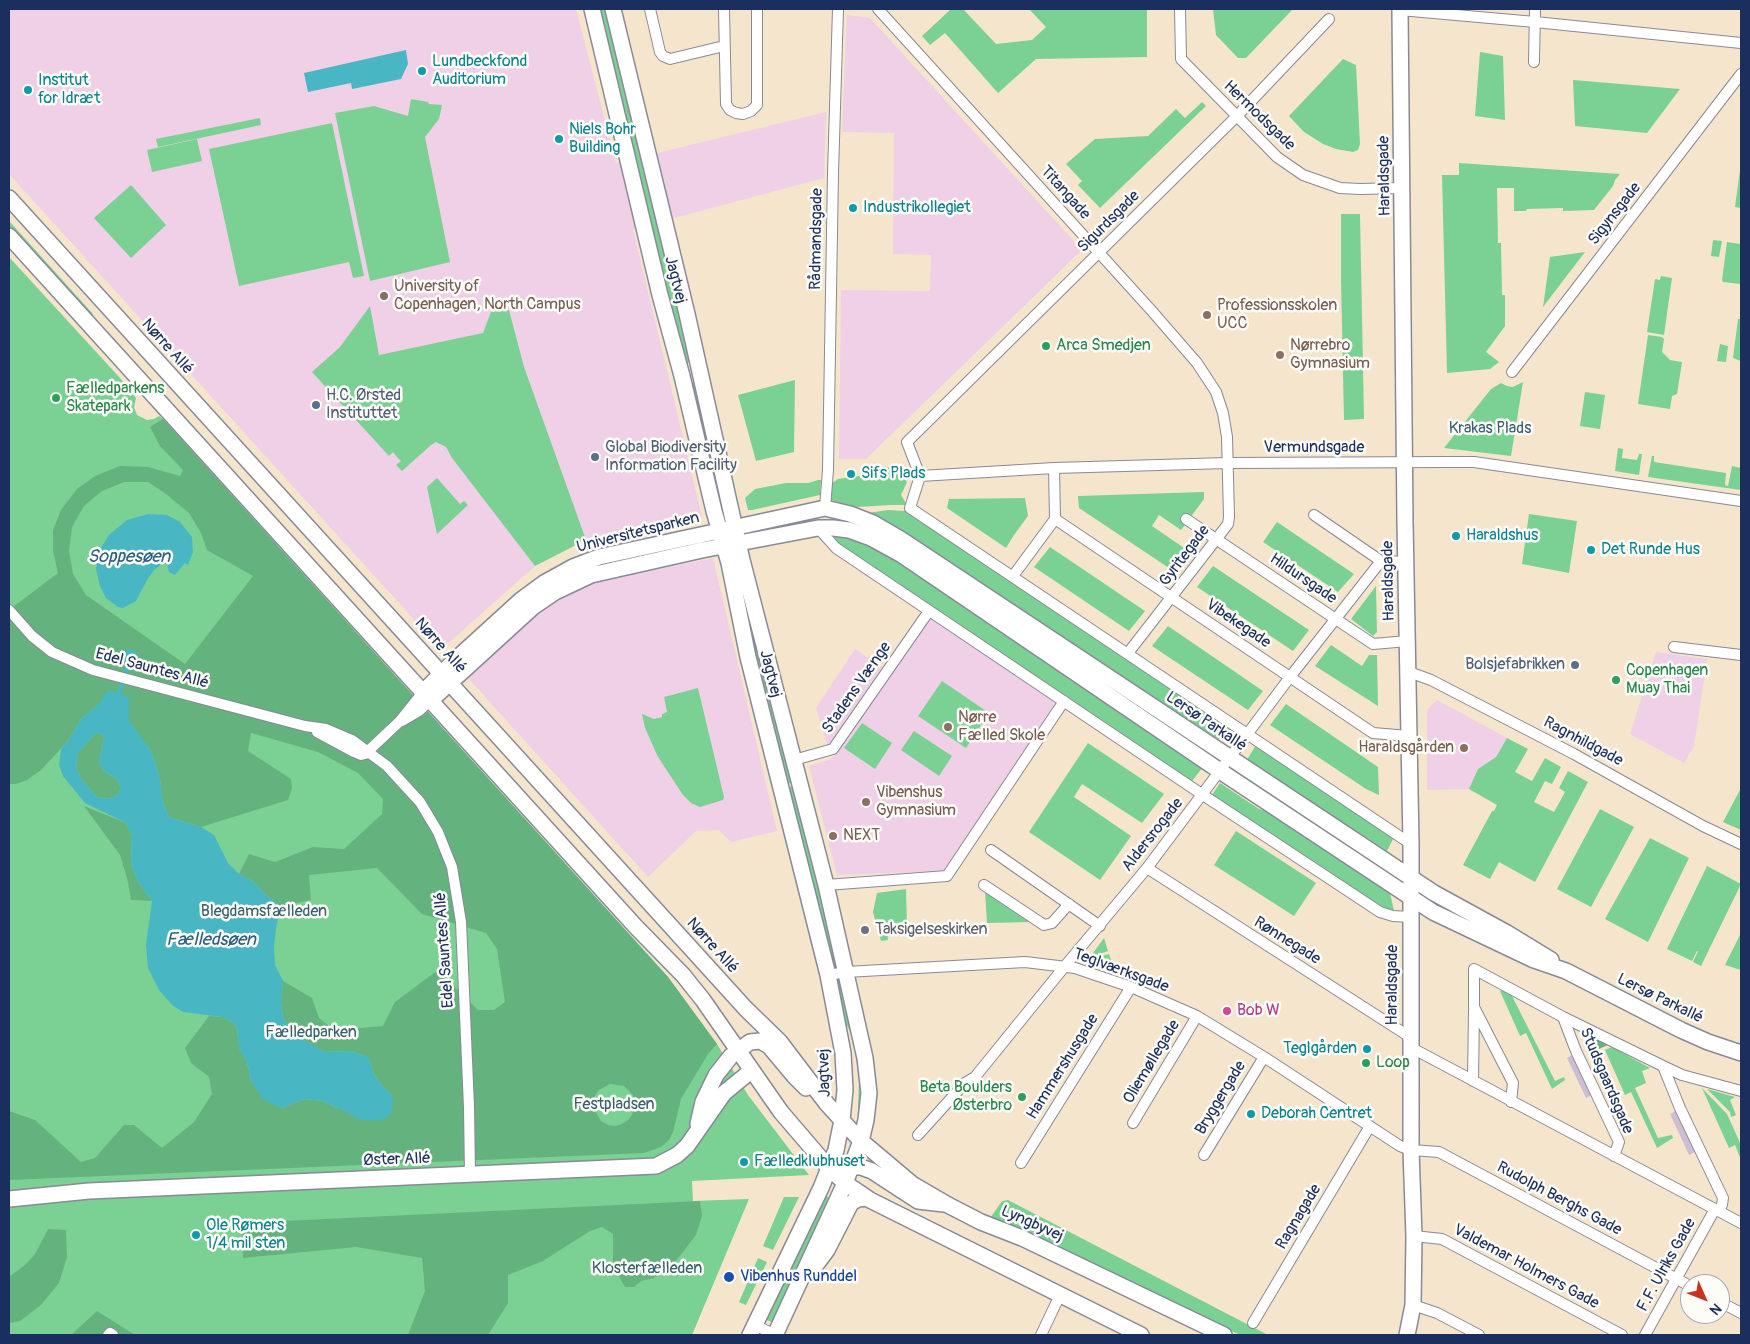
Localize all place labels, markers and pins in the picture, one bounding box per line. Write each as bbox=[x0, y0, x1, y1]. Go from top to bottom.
place label: Lundbeckfond Auditorium bbox=[432, 52, 527, 90]
marker: Lundbeckfond Auditorium bbox=[416, 65, 428, 77]
place label: Institut for Idræt bbox=[38, 71, 100, 109]
marker: Institut for Idræt bbox=[22, 84, 34, 96]
place label: Niels Bohr Building bbox=[569, 120, 636, 158]
marker: Niels Bohr Building bbox=[553, 133, 565, 145]
place label: Industrikollegiet bbox=[863, 198, 971, 218]
marker: Industrikollegiet bbox=[847, 202, 859, 214]
place label: University of Copenhagen, North Campus bbox=[394, 277, 581, 315]
marker: University of Copenhagen, North Campus bbox=[378, 290, 390, 302]
place label: Professionsskolen UCC bbox=[1217, 296, 1337, 334]
marker: Professionsskolen UCC bbox=[1201, 309, 1213, 321]
place label: Arca Smedjen bbox=[1056, 336, 1151, 356]
place label: Nørrebro Gymnasium bbox=[1290, 336, 1370, 374]
marker: Arca Smedjen bbox=[1040, 340, 1052, 352]
marker: Nørrebro Gymnasium bbox=[1274, 349, 1286, 361]
place label: Fælledparkens Skatepark bbox=[66, 379, 164, 417]
place label: H.C. Ørsted Instituttet bbox=[326, 386, 401, 424]
marker: Fælledparkens Skatepark bbox=[50, 392, 62, 404]
marker: H.C. Ørsted Instituttet bbox=[310, 399, 322, 411]
place label: Global Biodiversity Information Facility bbox=[605, 438, 737, 476]
marker: Global Biodiversity Information Facility bbox=[589, 451, 601, 463]
place label: Sifs Plads bbox=[861, 464, 925, 484]
marker: Sifs Plads bbox=[845, 468, 857, 480]
place label: Haraldshus bbox=[1466, 526, 1538, 546]
marker: Haraldshus bbox=[1450, 530, 1462, 542]
place label: Det Runde Hus bbox=[1601, 540, 1700, 560]
marker: Det Runde Hus bbox=[1585, 544, 1597, 556]
place label: Bolsjefabrikken bbox=[1465, 655, 1565, 675]
marker: Bolsjefabrikken bbox=[1569, 659, 1581, 671]
place label: Copenhagen Muay Thai bbox=[1626, 661, 1708, 699]
marker: Copenhagen Muay Thai bbox=[1610, 674, 1622, 686]
place label: Nørre Fælled Skole bbox=[958, 708, 1045, 746]
marker: Nørre Fælled Skole bbox=[942, 721, 954, 733]
place label: Haraldsgården bbox=[1358, 738, 1454, 758]
marker: Haraldsgården bbox=[1458, 742, 1470, 754]
place label: Vibenshus Gymnasium bbox=[876, 783, 956, 821]
marker: Vibenshus Gymnasium bbox=[860, 796, 872, 808]
place label: NEXT bbox=[843, 826, 880, 846]
marker: NEXT bbox=[827, 830, 839, 842]
place label: Taksigelseskirken bbox=[875, 920, 987, 940]
marker: Taksigelseskirken bbox=[859, 924, 871, 936]
place label: Bob W bbox=[1237, 1001, 1280, 1021]
marker: Bob W bbox=[1221, 1005, 1233, 1017]
place label: Teglgården bbox=[1283, 1039, 1357, 1059]
marker: Teglgården bbox=[1361, 1043, 1373, 1055]
place label: Loop bbox=[1376, 1053, 1410, 1073]
marker: Loop bbox=[1360, 1057, 1372, 1069]
place label: Beta Boulders Østerbro bbox=[919, 1078, 1012, 1116]
marker: Beta Boulders Østerbro bbox=[1016, 1091, 1028, 1103]
place label: Deborah Centret bbox=[1261, 1104, 1372, 1124]
marker: Deborah Centret bbox=[1245, 1108, 1257, 1120]
place label: Fælledklubhuset bbox=[754, 1152, 865, 1172]
marker: Fælledklubhuset bbox=[738, 1156, 750, 1168]
place label: Ole Rømers 1/4 mil sten bbox=[206, 1216, 285, 1254]
marker: Ole Rømers 1/4 mil sten bbox=[190, 1229, 202, 1241]
place label: Vibenhus Runddel bbox=[740, 1267, 857, 1287]
marker: Vibenhus Runddel bbox=[722, 1270, 736, 1284]

